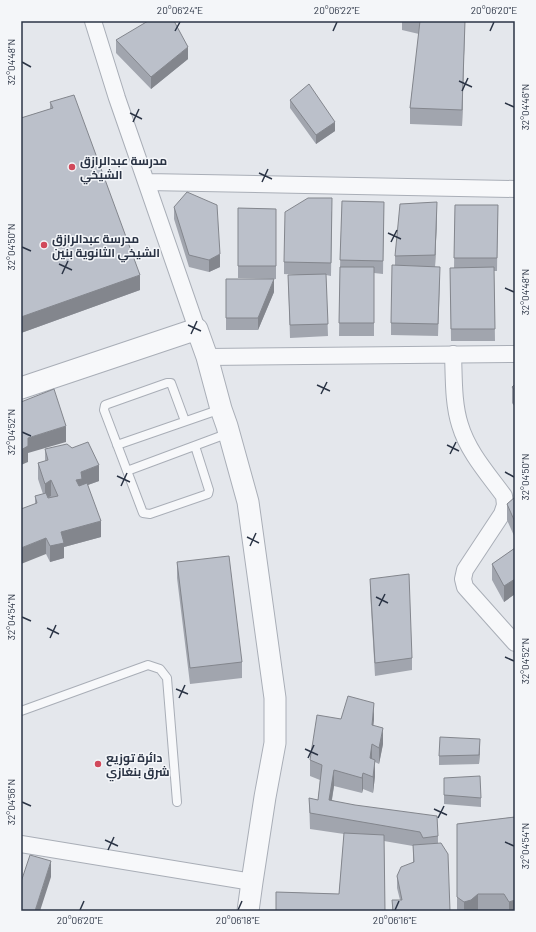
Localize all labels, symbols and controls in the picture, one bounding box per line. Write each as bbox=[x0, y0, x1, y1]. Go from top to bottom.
text: 20°06'24"E bbox=[157, 4, 203, 16]
text: 20°06'22"E bbox=[314, 4, 360, 16]
text: 20°06'20"E bbox=[471, 4, 517, 16]
text: 32°04'48"N bbox=[5, 39, 17, 85]
text: 32°04'46"N bbox=[519, 84, 531, 130]
place label: مدرسة عبدالرازق الشيخي bbox=[80, 153, 167, 185]
marker: مدرسة عبدالرازق الشيخي bbox=[67, 162, 77, 172]
text: 32°04'50"N bbox=[5, 224, 17, 270]
place label: مدرسة عبدالرازق الشيخي الثانوية بنين bbox=[52, 231, 160, 263]
marker: مدرسة عبدالرازق الشيخي الثانوية بنين bbox=[39, 240, 49, 250]
text: 32°04'48"N bbox=[519, 269, 531, 315]
text: 32°04'52"N bbox=[5, 409, 17, 455]
text: 32°04'50"N bbox=[519, 454, 531, 500]
text: 32°04'54"N bbox=[5, 594, 17, 640]
text: 32°04'52"N bbox=[519, 638, 531, 684]
place label: دائرة توزيع شرق بنغازي bbox=[106, 750, 170, 782]
marker: دائرة توزيع شرق بنغازي bbox=[93, 759, 103, 769]
text: 32°04'56"N bbox=[5, 779, 17, 825]
text: 32°04'54"N bbox=[519, 823, 531, 869]
text: 20°06'20"E bbox=[57, 914, 103, 926]
text: 20°06'18"E bbox=[216, 914, 260, 926]
text: 20°06'16"E bbox=[373, 914, 417, 926]

